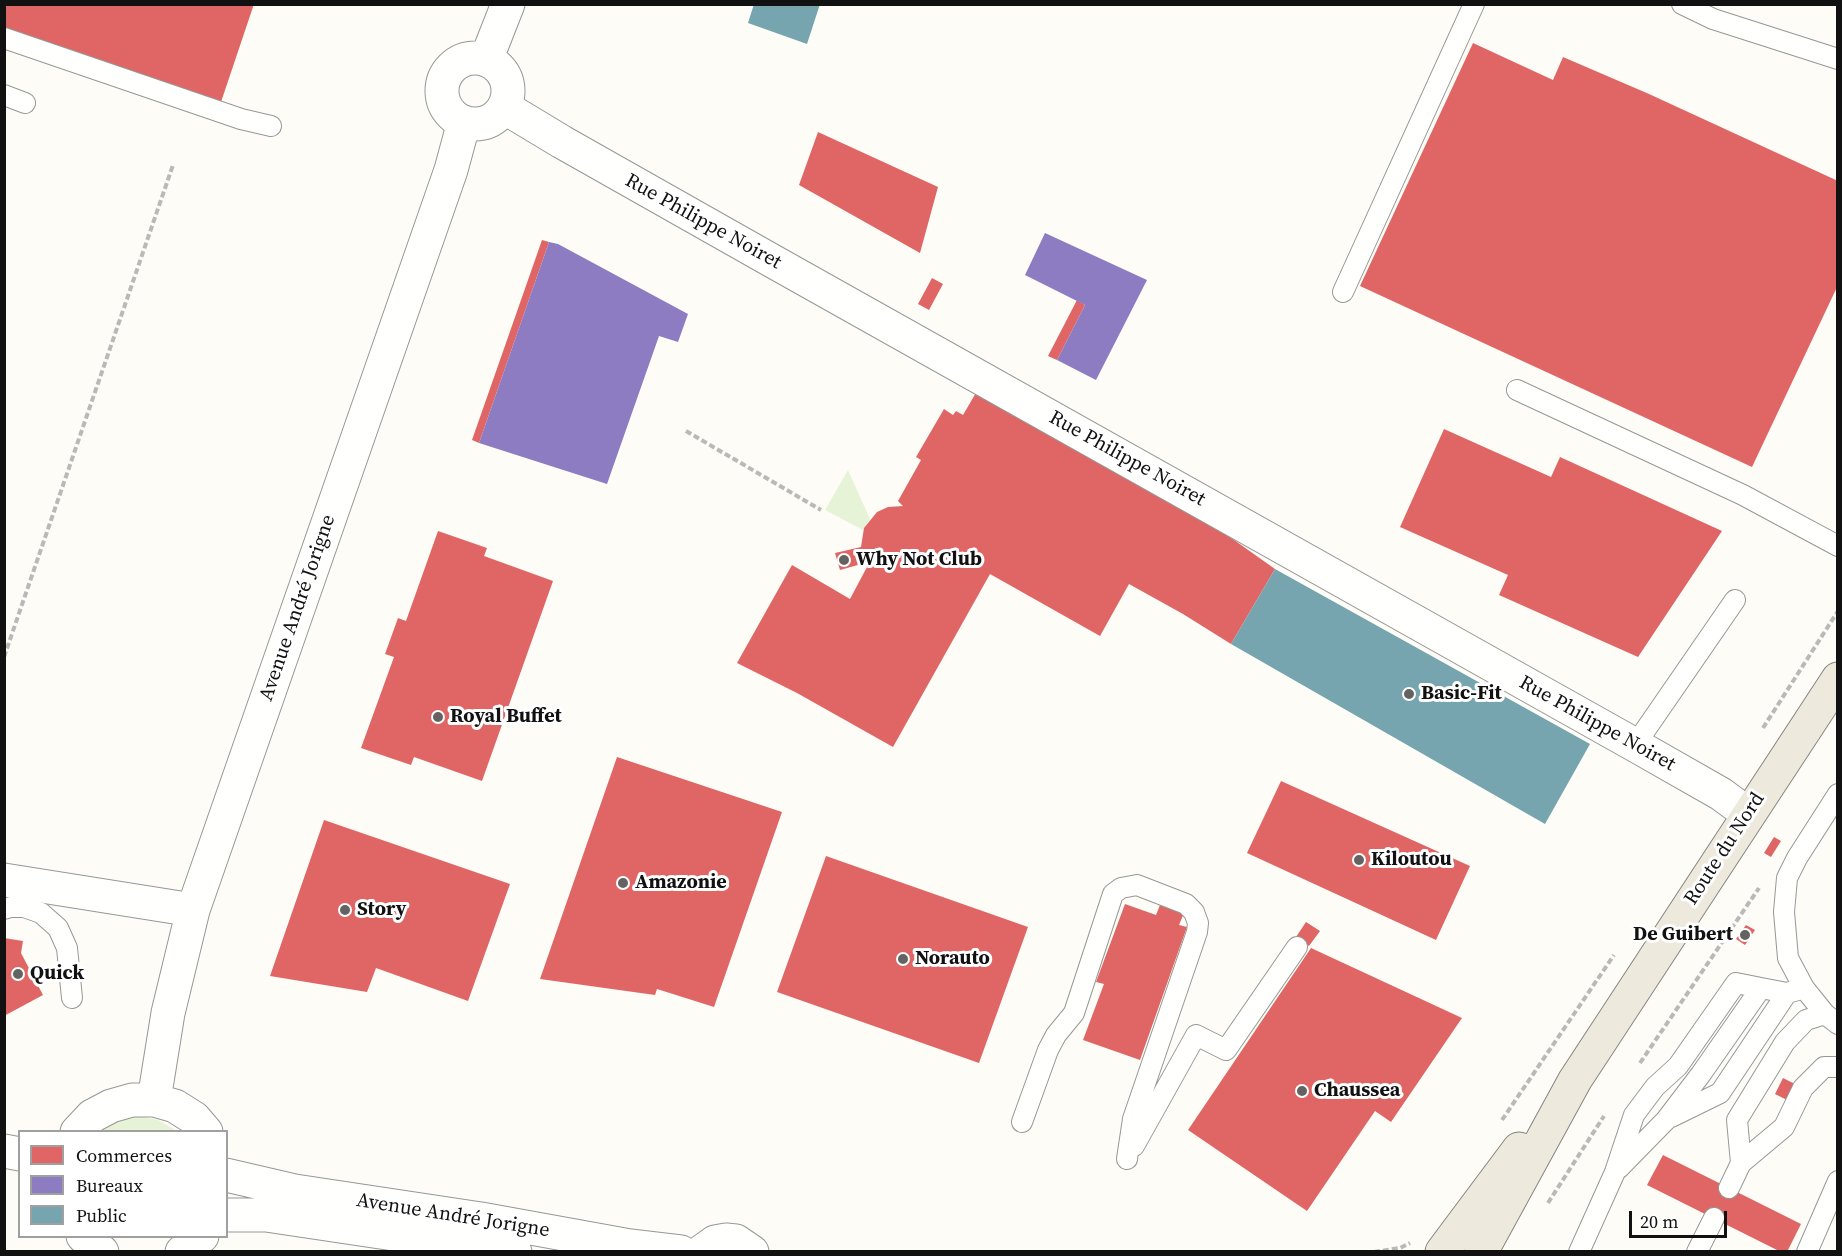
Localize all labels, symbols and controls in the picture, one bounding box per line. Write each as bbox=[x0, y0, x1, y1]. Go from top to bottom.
street label: Rue Philippe Noiret bbox=[621, 169, 785, 275]
street label: Rue Philippe Noiret bbox=[1045, 406, 1209, 512]
street label: Avenue André Jorigne bbox=[255, 512, 341, 704]
place label: Why Not Club bbox=[856, 548, 982, 572]
marker: Why Not Club bbox=[837, 553, 851, 567]
street label: Rue Philippe Noiret bbox=[1515, 671, 1679, 777]
place label: Basic-Fit bbox=[1421, 682, 1502, 706]
marker: Basic-Fit bbox=[1402, 687, 1416, 701]
place label: Royal Buffet bbox=[450, 705, 562, 729]
marker: Royal Buffet bbox=[431, 710, 445, 724]
street label: Route du Nord bbox=[1680, 788, 1770, 910]
place label: Kiloutou bbox=[1371, 848, 1452, 872]
marker: Kiloutou bbox=[1352, 853, 1366, 867]
place label: Amazonie bbox=[635, 871, 727, 895]
marker: Amazonie bbox=[616, 876, 630, 890]
place label: Story bbox=[357, 898, 406, 922]
marker: Story bbox=[338, 903, 352, 917]
place label: De Guibert bbox=[1633, 923, 1733, 947]
marker: De Guibert bbox=[1738, 928, 1752, 942]
place label: Norauto bbox=[915, 947, 990, 971]
marker: Norauto bbox=[896, 952, 910, 966]
place label: Quick bbox=[30, 962, 84, 986]
marker: Quick bbox=[11, 967, 25, 981]
place label: Chaussea bbox=[1314, 1079, 1400, 1103]
marker: Chaussea bbox=[1295, 1084, 1309, 1098]
legend bbox=[18, 1130, 228, 1238]
text: Commerces bbox=[76, 1143, 172, 1168]
text: Bureaux bbox=[76, 1173, 143, 1198]
street label: Avenue André Jorigne bbox=[355, 1189, 551, 1243]
scale bar bbox=[1632, 1199, 1730, 1237]
text: Public bbox=[76, 1203, 127, 1228]
text: 20 m bbox=[1640, 1209, 1678, 1234]

